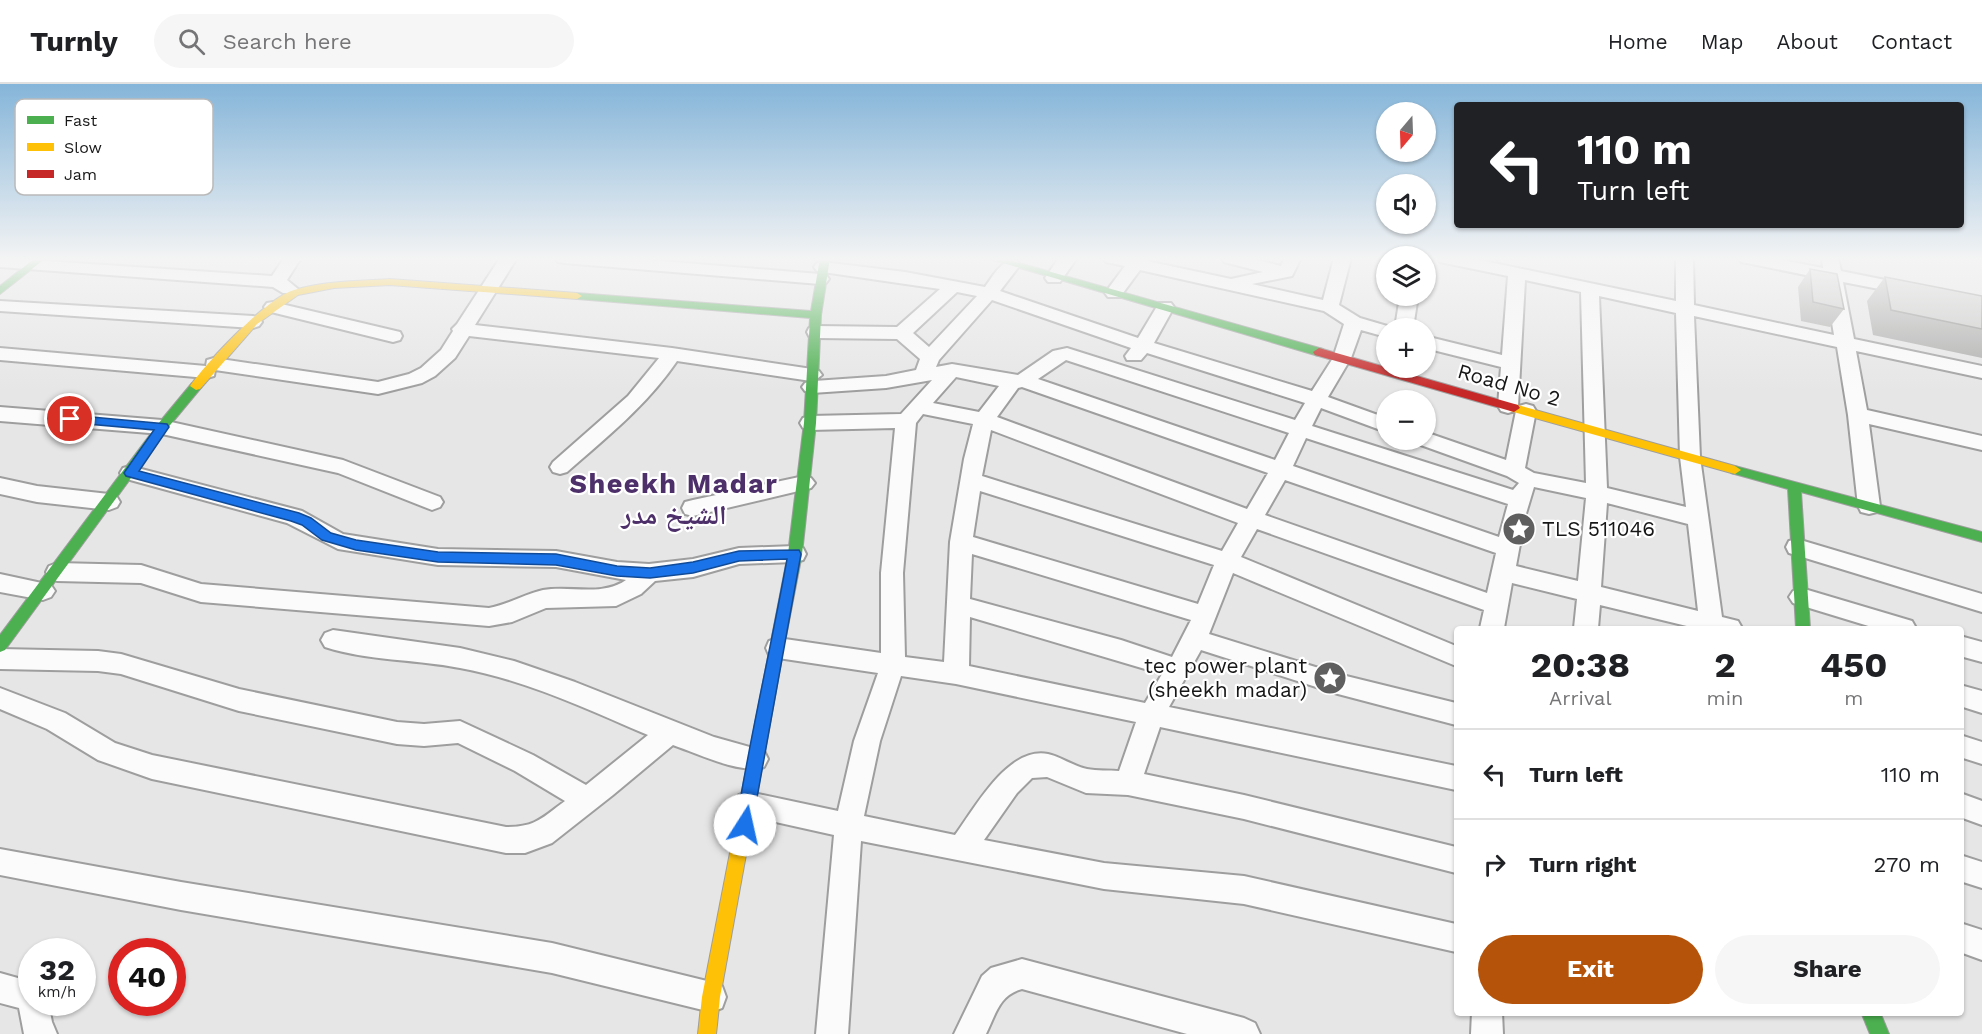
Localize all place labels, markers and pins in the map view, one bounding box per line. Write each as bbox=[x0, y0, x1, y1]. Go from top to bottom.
pin bbox=[44, 393, 95, 444]
place icon: TLS 511046 bbox=[1501, 511, 1537, 547]
place label: TLS 511046 bbox=[1542, 516, 1655, 541]
place label: tec power plant (sheekh madar) bbox=[1144, 653, 1307, 702]
place icon: tec power plant (sheekh madar) bbox=[1312, 660, 1348, 696]

